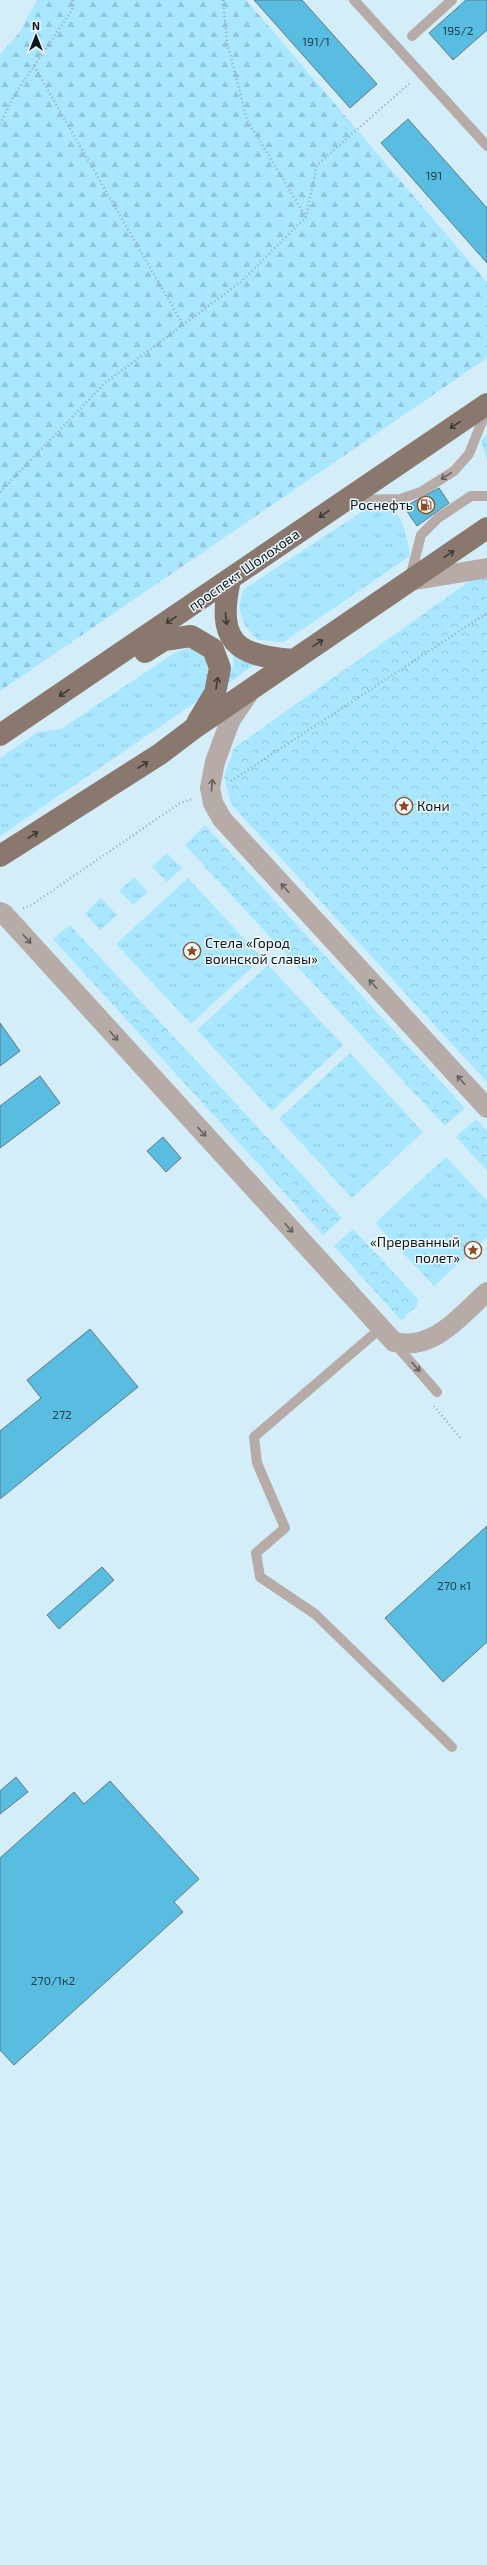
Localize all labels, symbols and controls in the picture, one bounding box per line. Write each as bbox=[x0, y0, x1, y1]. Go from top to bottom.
north arrow bbox=[16, 16, 56, 56]
text: N bbox=[32, 19, 40, 32]
house number: 195/2 bbox=[442, 23, 474, 37]
house number: 191/1 bbox=[302, 34, 330, 48]
house number: 191 bbox=[426, 168, 442, 182]
one-way arrow bbox=[449, 421, 460, 429]
one-way arrow bbox=[440, 473, 452, 481]
fuel station icon: Роснефть bbox=[416, 495, 436, 515]
place label: Роснефть bbox=[350, 496, 413, 513]
one-way arrow bbox=[318, 510, 329, 518]
street label: проспект Шолохова bbox=[185, 525, 302, 614]
one-way arrow bbox=[443, 550, 454, 558]
one-way arrow bbox=[222, 612, 229, 625]
one-way arrow bbox=[166, 616, 177, 624]
one-way arrow bbox=[313, 639, 324, 647]
one-way arrow bbox=[213, 676, 221, 689]
one-way arrow bbox=[58, 689, 69, 697]
one-way arrow bbox=[137, 761, 149, 769]
one-way arrow bbox=[208, 779, 215, 792]
place icon: Кони bbox=[394, 796, 414, 816]
place label: Кони bbox=[417, 797, 450, 814]
one-way arrow bbox=[27, 831, 38, 839]
one-way arrow bbox=[281, 882, 290, 893]
one-way arrow bbox=[23, 934, 32, 945]
place label: Стела «Город воинской славы» bbox=[205, 934, 318, 967]
place icon: Стела «Город воинской славы» bbox=[182, 941, 202, 961]
one-way arrow bbox=[369, 979, 378, 989]
one-way arrow bbox=[109, 1031, 119, 1041]
one-way arrow bbox=[456, 1074, 465, 1085]
one-way arrow bbox=[197, 1127, 206, 1137]
one-way arrow bbox=[285, 1223, 294, 1233]
place label: «Пpepвaнный пoлeт» bbox=[370, 1233, 460, 1266]
place icon: «Пpepвaнный пoлeт» bbox=[463, 1240, 483, 1260]
one-way arrow bbox=[411, 1362, 421, 1372]
house number: 272 bbox=[52, 1407, 72, 1421]
house number: 270 к1 bbox=[437, 1578, 471, 1592]
house number: 270/1к2 bbox=[31, 1973, 75, 1987]

